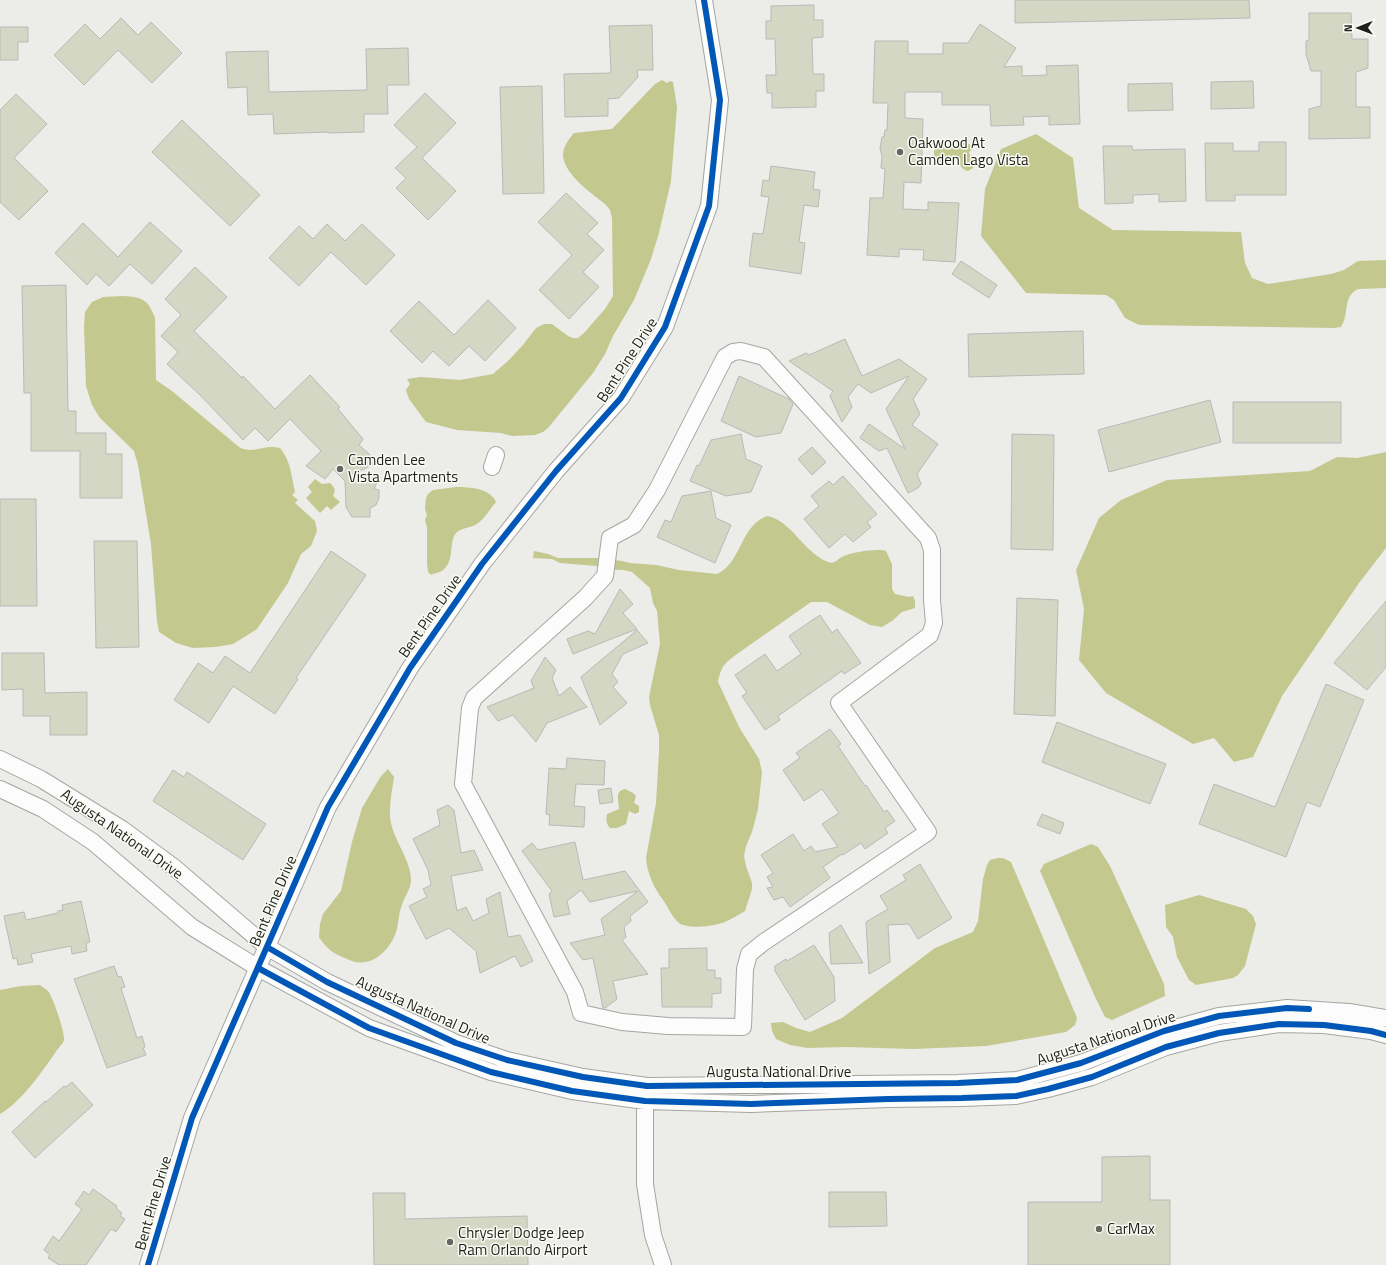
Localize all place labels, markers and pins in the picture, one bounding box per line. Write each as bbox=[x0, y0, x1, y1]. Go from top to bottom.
place label: Oakwood At Camden Lago Vista bbox=[908, 131, 1029, 171]
marker: Oakwood At Camden Lago Vista bbox=[895, 147, 905, 157]
place label: Camden Lee Vista Apartments bbox=[348, 448, 458, 488]
marker: Camden Lee Vista Apartments bbox=[335, 464, 345, 474]
place label: CarMax bbox=[1107, 1217, 1155, 1240]
place label: Chrysler Dodge Jeep Ram Orlando Airport bbox=[458, 1221, 588, 1261]
marker: CarMax bbox=[1094, 1224, 1104, 1234]
marker: Chrysler Dodge Jeep Ram Orlando Airport bbox=[445, 1237, 455, 1247]

